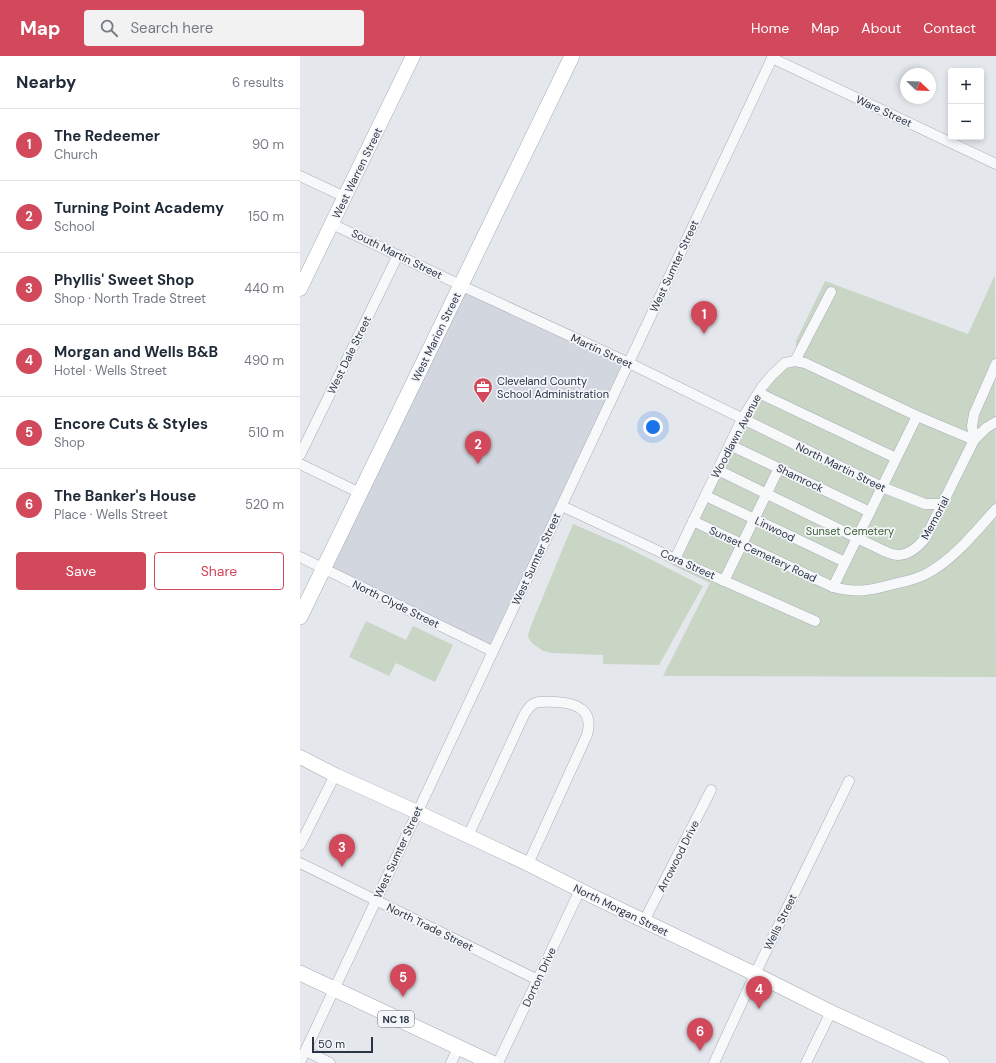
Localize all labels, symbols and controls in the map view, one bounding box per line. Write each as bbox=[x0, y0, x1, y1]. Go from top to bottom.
search box bbox=[84, 10, 364, 46]
text: Map bbox=[20, 16, 60, 41]
icon: search bbox=[98, 17, 120, 39]
text: Search here bbox=[130, 18, 213, 38]
text: Home bbox=[751, 19, 789, 37]
text: Map bbox=[811, 19, 839, 37]
text: About bbox=[861, 19, 901, 37]
text: Contact bbox=[923, 19, 976, 37]
north arrow bbox=[900, 68, 936, 104]
map controls bbox=[948, 68, 984, 140]
button: + bbox=[948, 68, 984, 104]
text: Nearby bbox=[16, 71, 76, 93]
text: 6 results bbox=[232, 74, 284, 91]
street label: Ware Street bbox=[854, 92, 914, 130]
button: − bbox=[948, 104, 984, 140]
street label: West Warren Street bbox=[329, 125, 385, 221]
text: The Redeemer bbox=[54, 126, 160, 146]
text: 1 bbox=[27, 136, 31, 153]
text: 90 m bbox=[252, 136, 284, 153]
text: Church bbox=[54, 146, 98, 163]
text: Turning Point Academy bbox=[54, 198, 224, 218]
text: 2 bbox=[25, 208, 33, 225]
text: 150 m bbox=[248, 208, 284, 225]
text: School bbox=[54, 218, 95, 235]
street label: West Sumter Street bbox=[647, 218, 701, 314]
street label: South Martin Street bbox=[349, 226, 445, 282]
text: Phyllis' Sweet Shop bbox=[54, 270, 194, 290]
text: 3 bbox=[25, 280, 33, 297]
text: 440 m bbox=[244, 280, 284, 297]
text: Shop · North Trade Street bbox=[54, 290, 206, 307]
street label: West Marion Street bbox=[408, 290, 464, 384]
pin: 1 bbox=[691, 301, 717, 334]
street label: West Dale Street bbox=[324, 314, 374, 396]
street label: Martin Street bbox=[569, 331, 635, 371]
text: Morgan and Wells B&B bbox=[54, 342, 218, 362]
text: 4 bbox=[25, 352, 33, 369]
text: 490 m bbox=[244, 352, 284, 369]
text: Hotel · Wells Street bbox=[54, 362, 167, 379]
place label: Cleveland County School Administration bbox=[497, 374, 609, 401]
office icon: Cleveland County School Administration bbox=[472, 376, 494, 404]
street label: Woodlawn Avenue bbox=[708, 391, 764, 481]
text: Encore Cuts & Styles bbox=[54, 414, 208, 434]
your location bbox=[643, 417, 663, 437]
text: 5 bbox=[25, 424, 33, 441]
text: 510 m bbox=[248, 424, 284, 441]
pin: 2 bbox=[465, 431, 491, 464]
text: Shop bbox=[54, 434, 85, 451]
street label: North Martin Street bbox=[794, 439, 888, 495]
street label: Shamrock bbox=[774, 461, 826, 496]
text: The Banker's House bbox=[54, 486, 196, 506]
street label: Memorial bbox=[918, 494, 952, 542]
text: 6 bbox=[25, 496, 33, 513]
text: 520 m bbox=[245, 496, 284, 513]
text: Place · Wells Street bbox=[54, 506, 168, 523]
street label: West Sumter Street bbox=[509, 511, 563, 607]
street label: Linwood bbox=[753, 513, 797, 545]
street label: Sunset Cemetery Road bbox=[707, 523, 819, 585]
park label: Sunset Cemetery bbox=[806, 524, 894, 538]
street label: Cora Street bbox=[658, 546, 718, 582]
button: Save bbox=[16, 552, 146, 590]
button: Share bbox=[154, 552, 284, 590]
street label: North Clyde Street bbox=[350, 577, 442, 631]
street label: West Sumter Street bbox=[371, 804, 425, 900]
street label: Arrowood Drive bbox=[654, 818, 702, 894]
pin: 3 bbox=[329, 834, 355, 867]
street label: North Morgan Street bbox=[571, 881, 671, 939]
street label: Wells Street bbox=[760, 892, 800, 952]
street label: North Trade Street bbox=[384, 900, 476, 954]
street label: Dorton Drive bbox=[519, 945, 559, 1009]
pin: 5 bbox=[390, 964, 416, 997]
pin: 4 bbox=[746, 976, 772, 1009]
road number: NC 18 bbox=[378, 1011, 414, 1027]
pin: 6 bbox=[687, 1018, 713, 1051]
scale bar bbox=[312, 1035, 373, 1054]
text: 50 m bbox=[318, 1037, 345, 1051]

